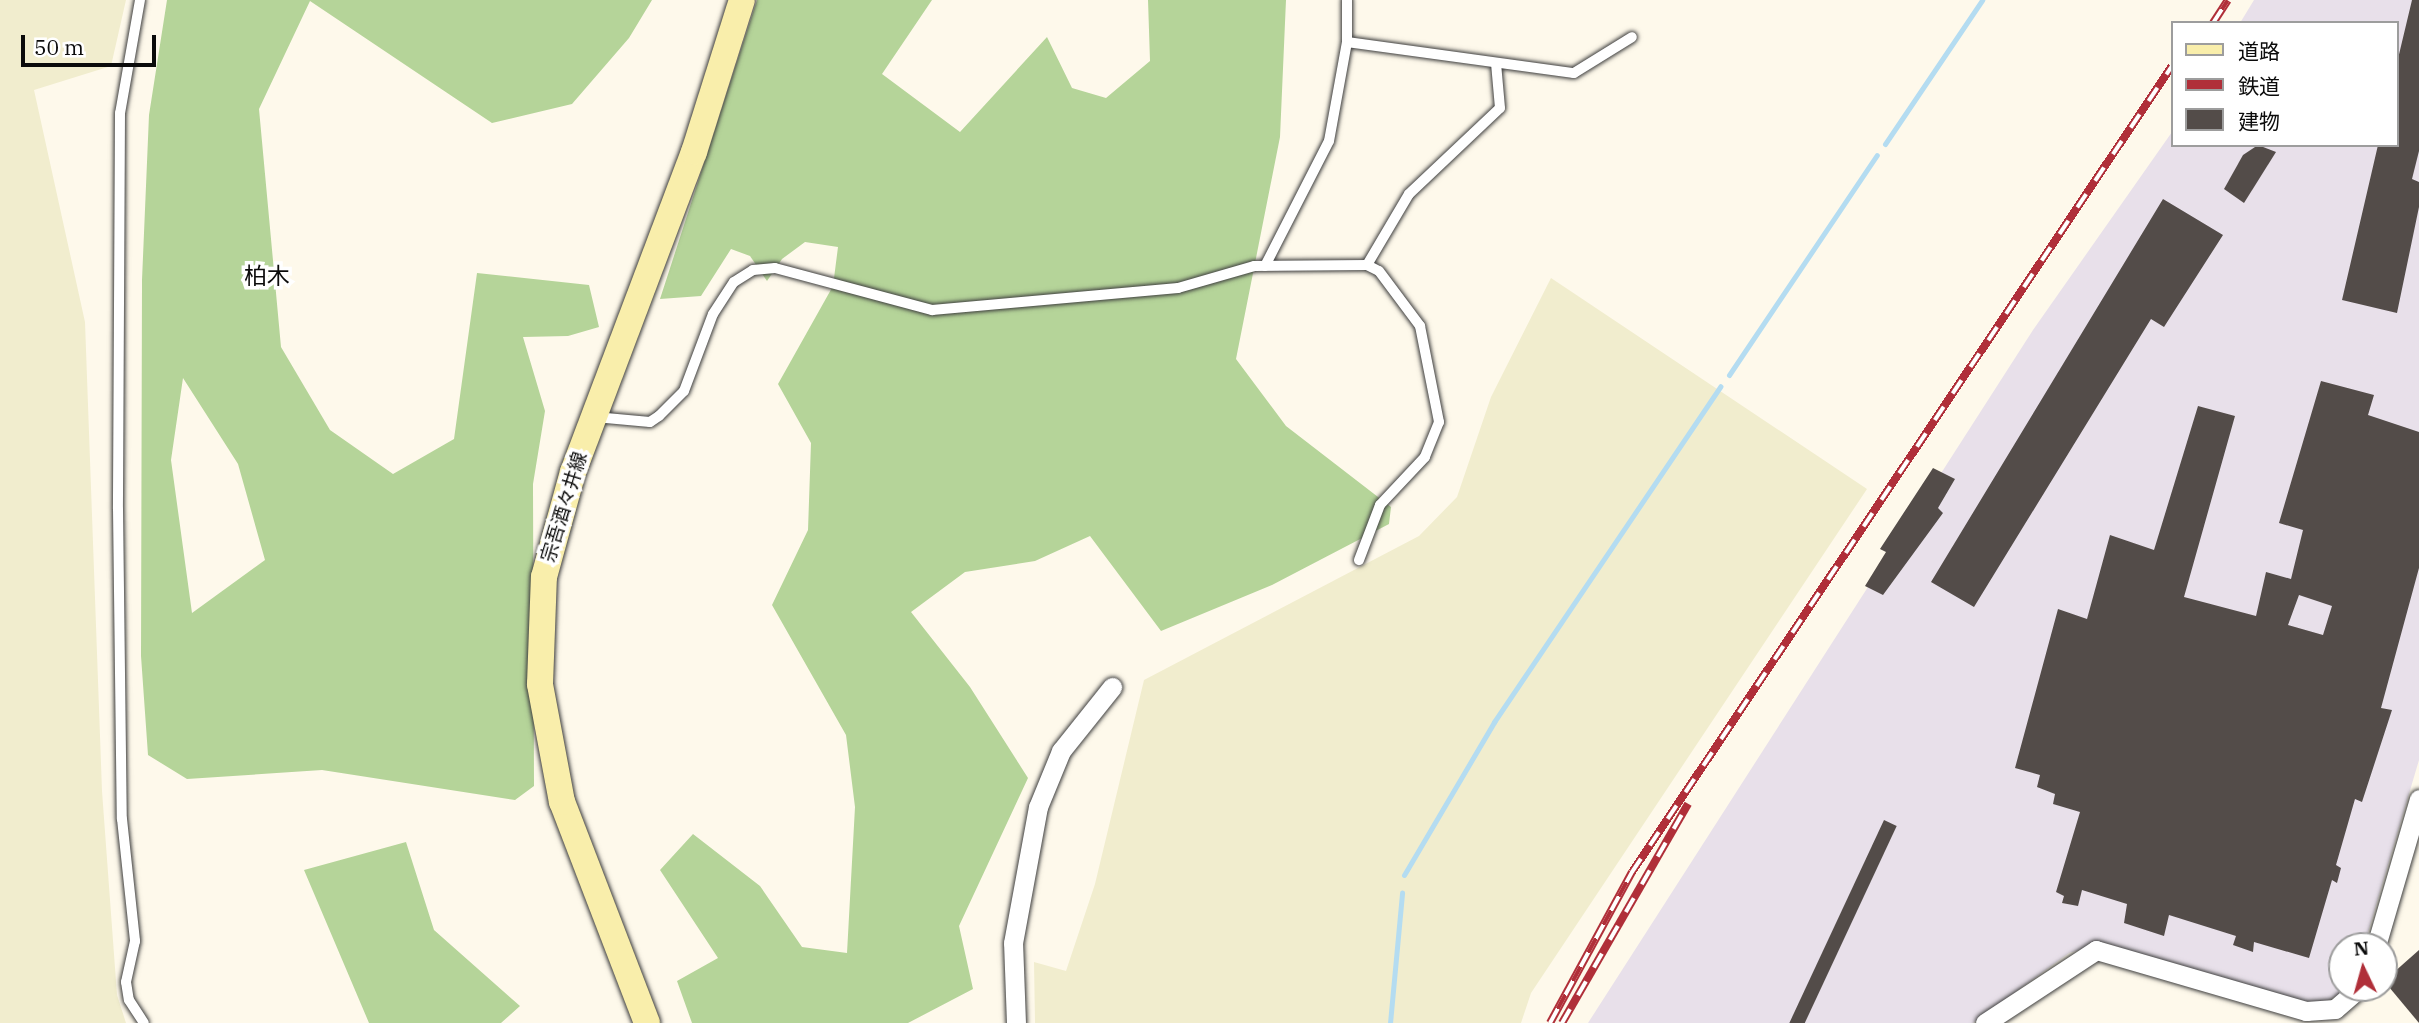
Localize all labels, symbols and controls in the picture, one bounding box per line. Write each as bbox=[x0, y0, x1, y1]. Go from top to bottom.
scale bar bbox=[24, 21, 159, 65]
legend bbox=[2170, 21, 2398, 147]
text: 50 m bbox=[34, 33, 84, 61]
text: 道路 bbox=[2238, 37, 2280, 65]
text: 鉄道 bbox=[2238, 72, 2280, 100]
text: 建物 bbox=[2238, 107, 2280, 135]
district label: 柏木 bbox=[244, 261, 290, 289]
street label: 宗吾酒々井線 bbox=[536, 449, 592, 565]
north arrow bbox=[2328, 932, 2398, 1002]
text: N bbox=[2353, 935, 2370, 961]

